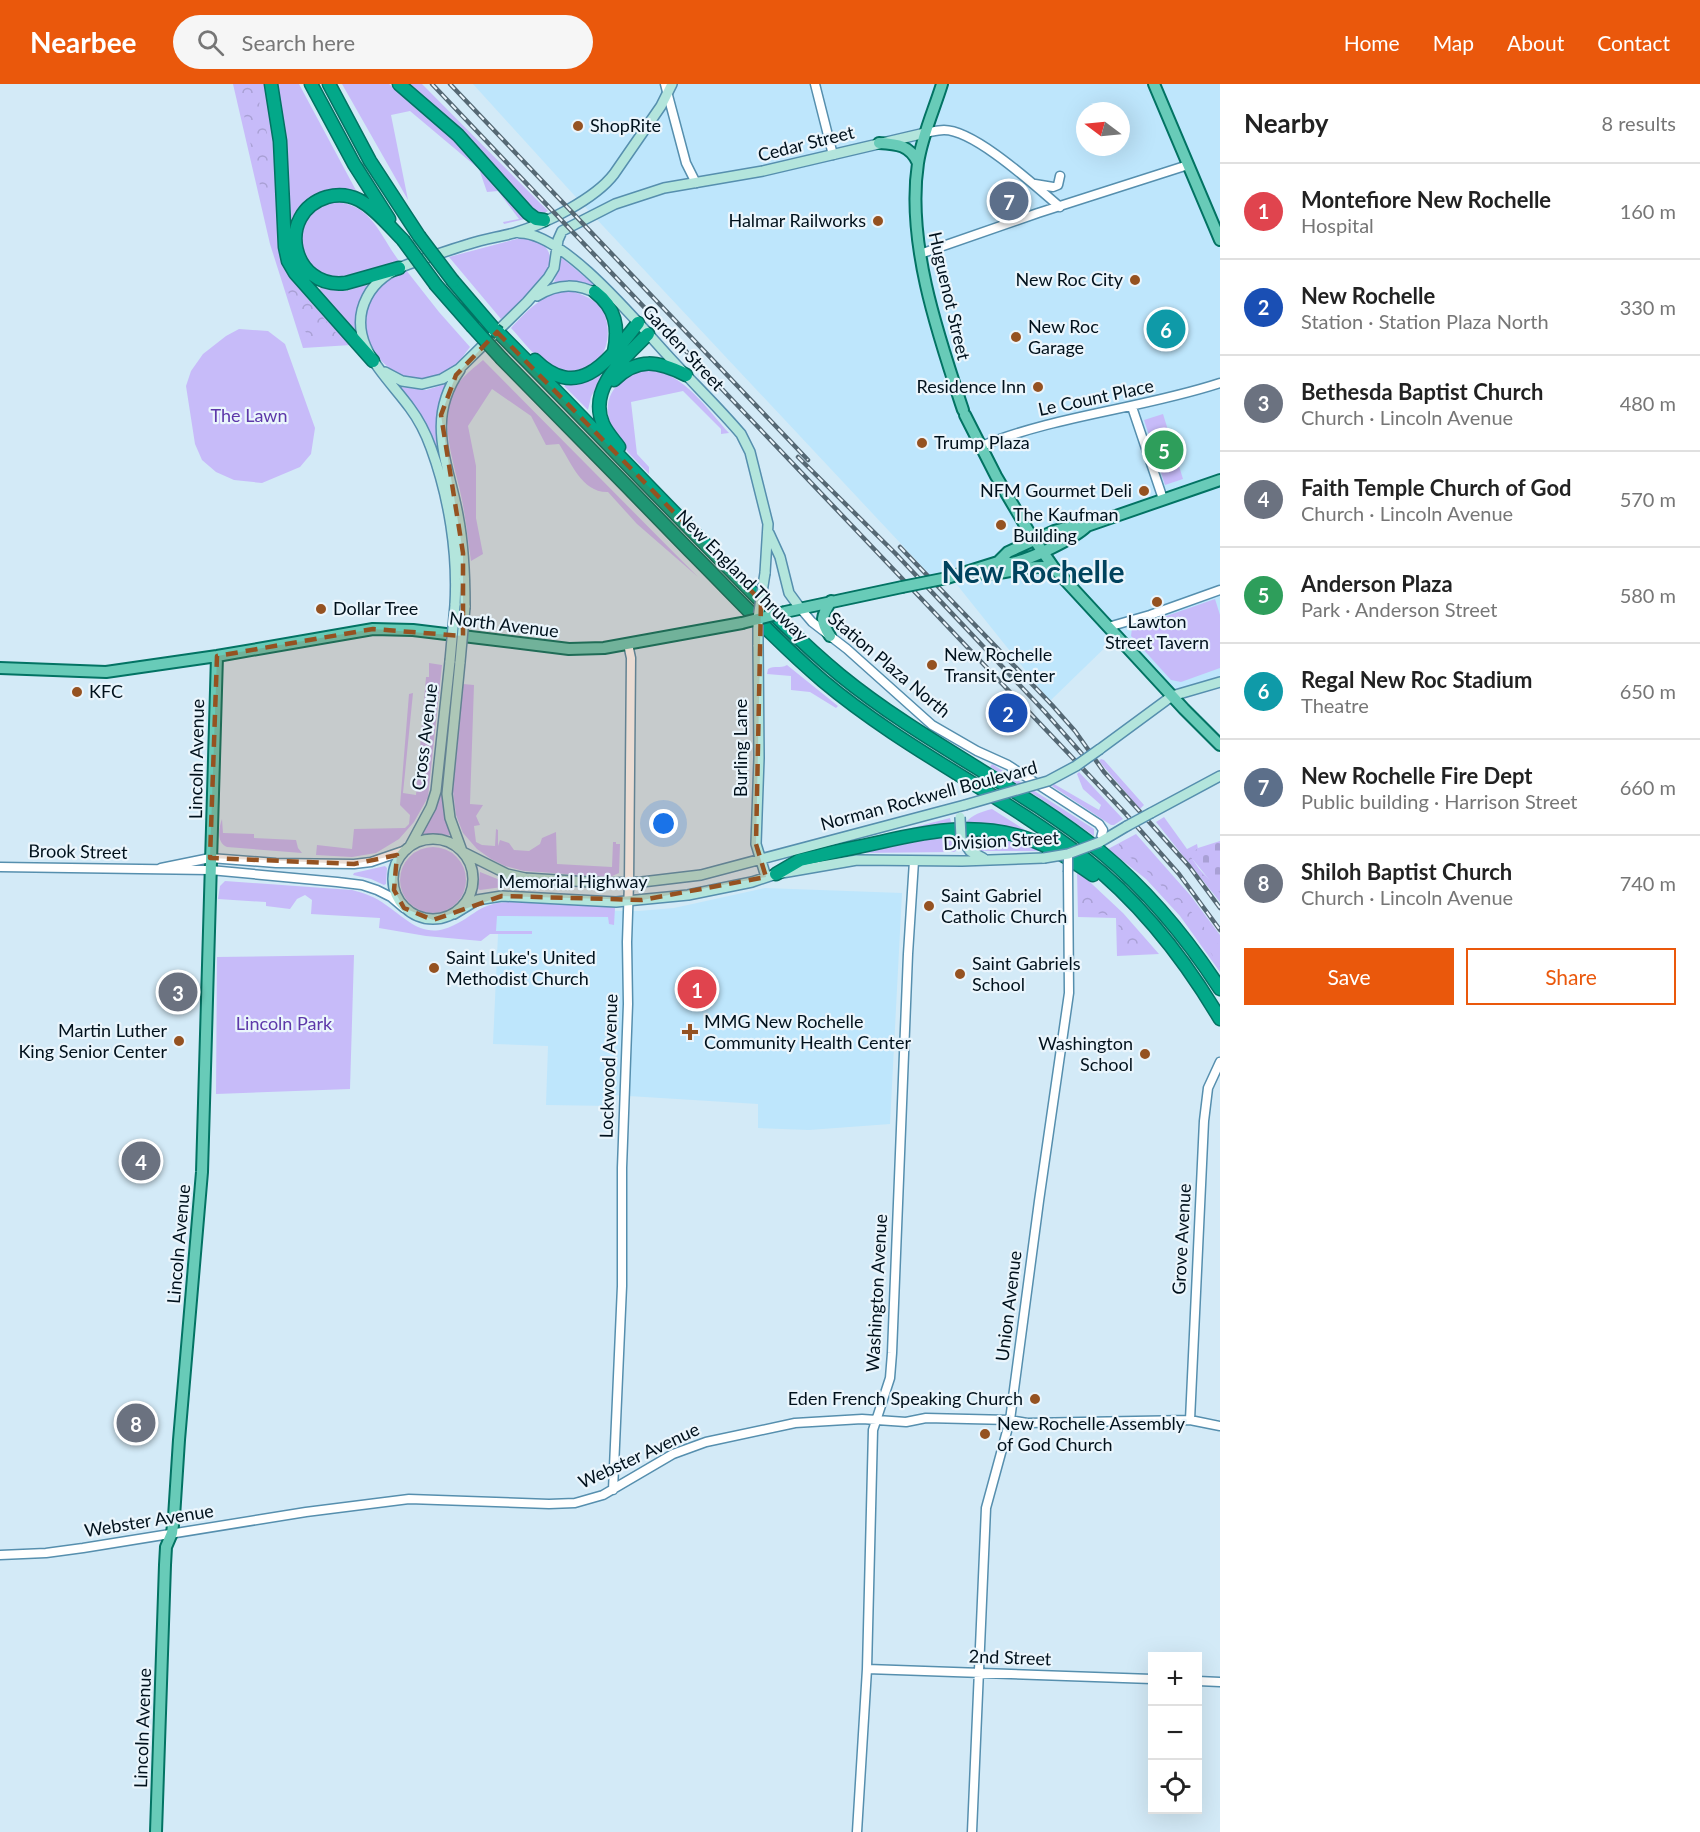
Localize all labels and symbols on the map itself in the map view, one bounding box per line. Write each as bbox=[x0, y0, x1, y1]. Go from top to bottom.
north arrow bbox=[1076, 102, 1130, 156]
place label: ShopRite bbox=[590, 114, 661, 136]
marker: ShopRite bbox=[571, 119, 585, 133]
street label: Cedar Street bbox=[755, 120, 857, 166]
pin: 7 bbox=[990, 178, 1028, 224]
place label: Halmar Railworks bbox=[728, 209, 866, 231]
marker: Halmar Railworks bbox=[871, 214, 885, 228]
street label: Huguenot Street bbox=[925, 229, 976, 363]
place label: New Roc City bbox=[1016, 268, 1124, 290]
marker: New Roc City bbox=[1128, 273, 1142, 287]
street label: Garden Street bbox=[638, 300, 730, 395]
pin: 6 bbox=[1146, 306, 1186, 352]
place label: New Roc Garage bbox=[1028, 315, 1099, 358]
marker: New Roc Garage bbox=[1009, 330, 1023, 344]
street label: Le Count Place bbox=[1036, 374, 1156, 420]
place label: Residence Inn bbox=[917, 375, 1026, 397]
marker: Residence Inn bbox=[1031, 380, 1045, 394]
park label: The Lawn bbox=[211, 404, 287, 426]
pin: 5 bbox=[1144, 428, 1184, 472]
place label: Trump Plaza bbox=[934, 431, 1030, 453]
marker: Trump Plaza bbox=[915, 436, 929, 450]
place label: NFM Gourmet Deli bbox=[980, 479, 1132, 501]
marker: NFM Gourmet Deli bbox=[1137, 484, 1151, 498]
place label: The Kaufman Building bbox=[1013, 503, 1119, 546]
street label: New England Thruway bbox=[672, 505, 814, 646]
marker: The Kaufman Building bbox=[994, 518, 1008, 532]
district label: New Rochelle bbox=[941, 553, 1125, 589]
marker: Lawton Street Tavern bbox=[1150, 595, 1164, 609]
place label: Dollar Tree bbox=[333, 597, 418, 619]
marker: Dollar Tree bbox=[314, 602, 328, 616]
street label: North Avenue bbox=[448, 606, 560, 642]
street label: Station Plaza North bbox=[824, 607, 955, 722]
place label: Lawton Street Tavern bbox=[1105, 610, 1209, 653]
place label: New Rochelle Transit Center bbox=[944, 643, 1055, 686]
marker: New Rochelle Transit Center bbox=[925, 658, 939, 672]
place label: KFC bbox=[89, 680, 123, 702]
street label: Cross Avenue bbox=[407, 682, 441, 792]
marker: KFC bbox=[70, 685, 84, 699]
pin: 2 bbox=[988, 690, 1028, 736]
street label: Lincoln Avenue bbox=[184, 699, 208, 819]
street label: Burling Lane bbox=[729, 699, 751, 797]
street label: Norman Rockwell Boulevard bbox=[818, 755, 1040, 835]
your location bbox=[649, 809, 678, 838]
street label: Division Street bbox=[943, 826, 1060, 854]
street label: Brook Street bbox=[28, 839, 128, 863]
street label: Memorial Highway bbox=[499, 870, 648, 892]
place label: Saint Gabriel Catholic Church bbox=[941, 884, 1067, 927]
marker: Saint Gabriel Catholic Church bbox=[922, 899, 936, 913]
place label: Saint Luke's United Methodist Church bbox=[446, 946, 596, 989]
place label: Saint Gabriels School bbox=[972, 952, 1081, 995]
marker: Saint Luke's United Methodist Church bbox=[427, 961, 441, 975]
pin: 1 bbox=[678, 966, 716, 1012]
marker: Saint Gabriels School bbox=[953, 967, 967, 981]
pin: 3 bbox=[158, 970, 198, 1014]
street label: Lockwood Avenue bbox=[594, 993, 622, 1139]
place label: MMG New Rochelle Community Health Center bbox=[704, 1010, 911, 1053]
park label: Lincoln Park bbox=[236, 1012, 333, 1034]
place label: Martin Luther King Senior Center bbox=[18, 1019, 167, 1062]
marker: MMG New Rochelle Community Health Center bbox=[681, 1023, 699, 1041]
place label: Washington School bbox=[1038, 1032, 1133, 1075]
marker: Martin Luther King Senior Center bbox=[172, 1034, 186, 1048]
marker: Washington School bbox=[1138, 1047, 1152, 1061]
pin: 4 bbox=[122, 1138, 160, 1184]
street label: Lincoln Avenue bbox=[162, 1183, 194, 1305]
street label: Grove Avenue bbox=[1167, 1183, 1195, 1295]
street label: Washington Avenue bbox=[861, 1213, 891, 1373]
street label: Union Avenue bbox=[990, 1249, 1026, 1362]
place label: Eden French Speaking Church bbox=[788, 1387, 1023, 1409]
marker: Eden French Speaking Church bbox=[1028, 1392, 1042, 1406]
pin: 8 bbox=[116, 1400, 156, 1446]
place label: New Rochelle Assembly of God Church bbox=[997, 1412, 1186, 1455]
street label: Webster Avenue bbox=[575, 1418, 702, 1493]
marker: New Rochelle Assembly of God Church bbox=[978, 1427, 992, 1441]
street label: Webster Avenue bbox=[83, 1499, 215, 1541]
street label: 2nd Street bbox=[968, 1645, 1052, 1669]
street label: Lincoln Avenue bbox=[129, 1668, 155, 1788]

